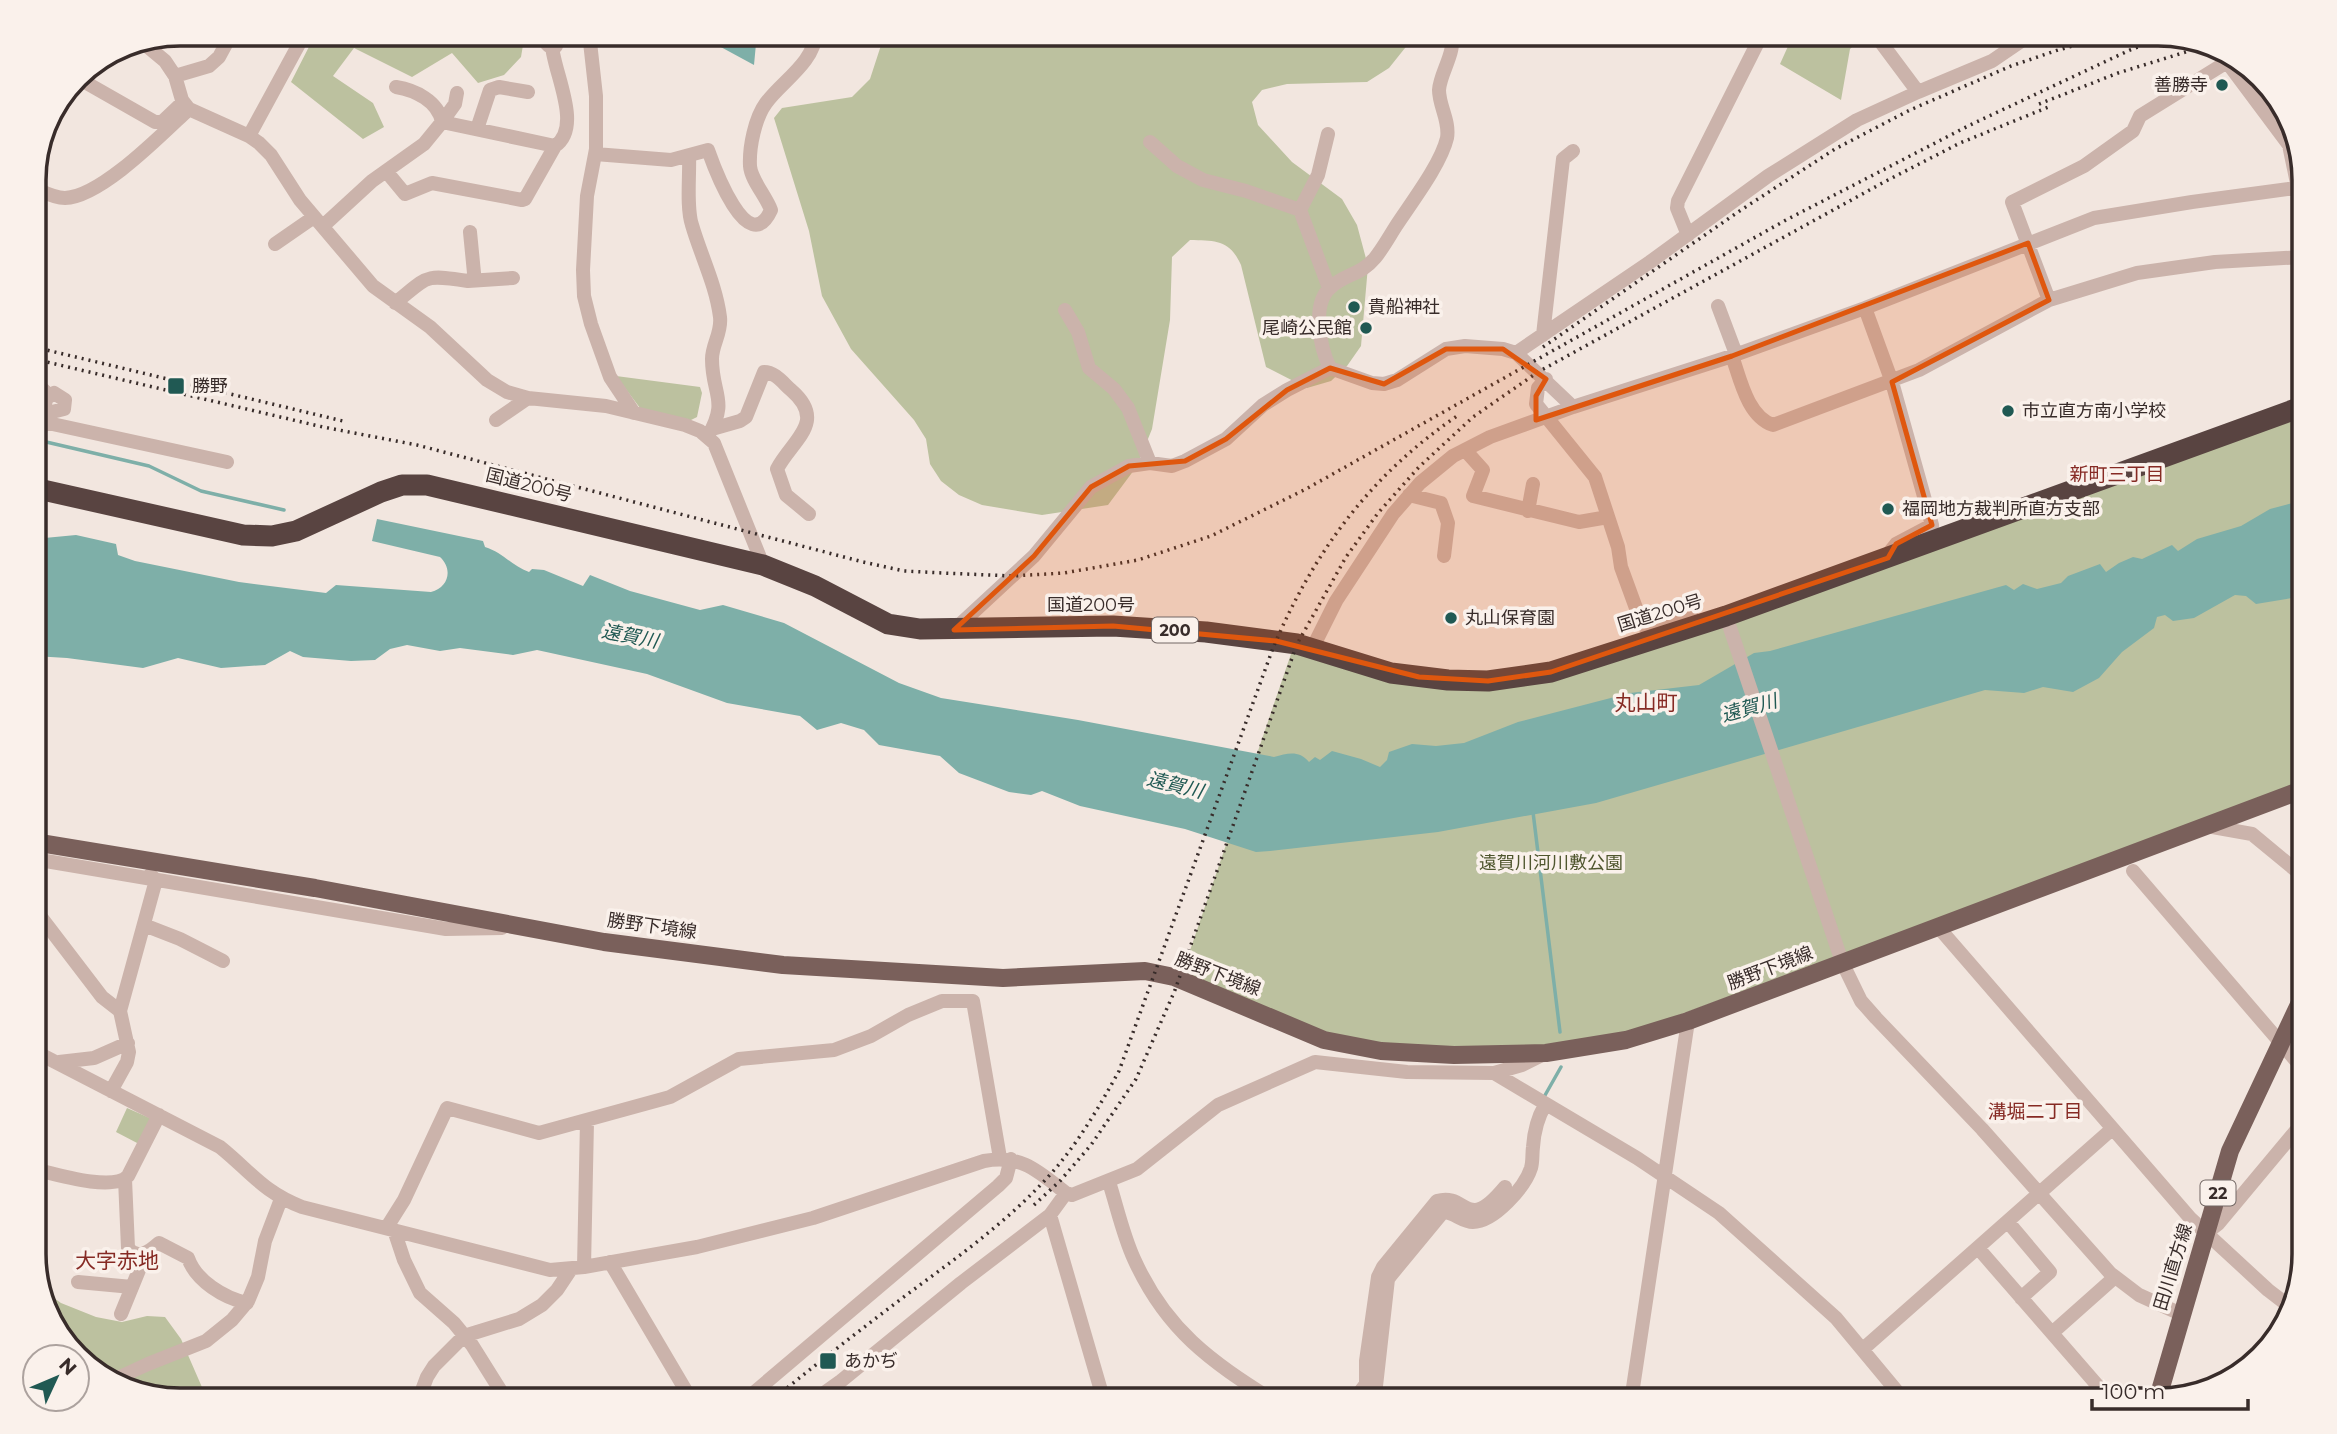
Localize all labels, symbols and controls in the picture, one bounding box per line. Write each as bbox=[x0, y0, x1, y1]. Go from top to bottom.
place label: 善勝寺 bbox=[2154, 74, 2208, 96]
marker: 善勝寺 bbox=[2214, 77, 2230, 93]
place label: 貴船神社 bbox=[1368, 296, 1440, 318]
marker: 貴船神社 bbox=[1346, 299, 1362, 315]
place label: 尾崎公民館 bbox=[1262, 317, 1352, 339]
marker: 尾崎公民館 bbox=[1358, 320, 1374, 336]
place label: 勝野 bbox=[192, 375, 228, 397]
marker: 勝野 bbox=[166, 376, 186, 396]
place label: 市立直方南小学校 bbox=[2022, 400, 2166, 422]
marker: 市立直方南小学校 bbox=[2000, 403, 2016, 419]
district label: 新町三丁目 bbox=[2069, 463, 2165, 486]
street label: 国道200号 bbox=[484, 464, 574, 506]
place label: 福岡地方裁判所直方支部 bbox=[1902, 498, 2100, 520]
marker: 福岡地方裁判所直方支部 bbox=[1880, 501, 1896, 517]
street label: 国道200号 bbox=[1615, 590, 1705, 636]
street label: 国道200号 bbox=[1047, 594, 1135, 616]
place label: 丸山保育園 bbox=[1465, 607, 1555, 629]
marker: 丸山保育園 bbox=[1443, 610, 1459, 626]
road number: 200 bbox=[1152, 618, 1198, 642]
water label: 遠賀川 bbox=[600, 619, 662, 653]
water label: 遠賀川 bbox=[1718, 689, 1781, 727]
district label: 丸山町 bbox=[1615, 690, 1678, 715]
water label: 遠賀川 bbox=[1145, 767, 1207, 804]
park label: 遠賀川河川敷公園 bbox=[1479, 852, 1623, 874]
street label: 勝野下境線 bbox=[606, 909, 698, 943]
street label: 勝野下境線 bbox=[1724, 942, 1816, 994]
street label: 勝野下境線 bbox=[1172, 948, 1264, 1000]
district label: 溝堀二丁目 bbox=[1987, 1100, 2083, 1123]
road number: 22 bbox=[2200, 1180, 2236, 1205]
street label: 田川直方線 bbox=[2149, 1221, 2197, 1313]
district label: 大字赤地 bbox=[75, 1248, 159, 1273]
north arrow bbox=[21, 1343, 91, 1413]
place label: あかぢ bbox=[844, 1350, 898, 1372]
marker: あかぢ bbox=[818, 1351, 838, 1371]
text: N bbox=[54, 1353, 81, 1380]
scale bar bbox=[2092, 1368, 2248, 1412]
text: 100 m bbox=[2102, 1379, 2165, 1404]

